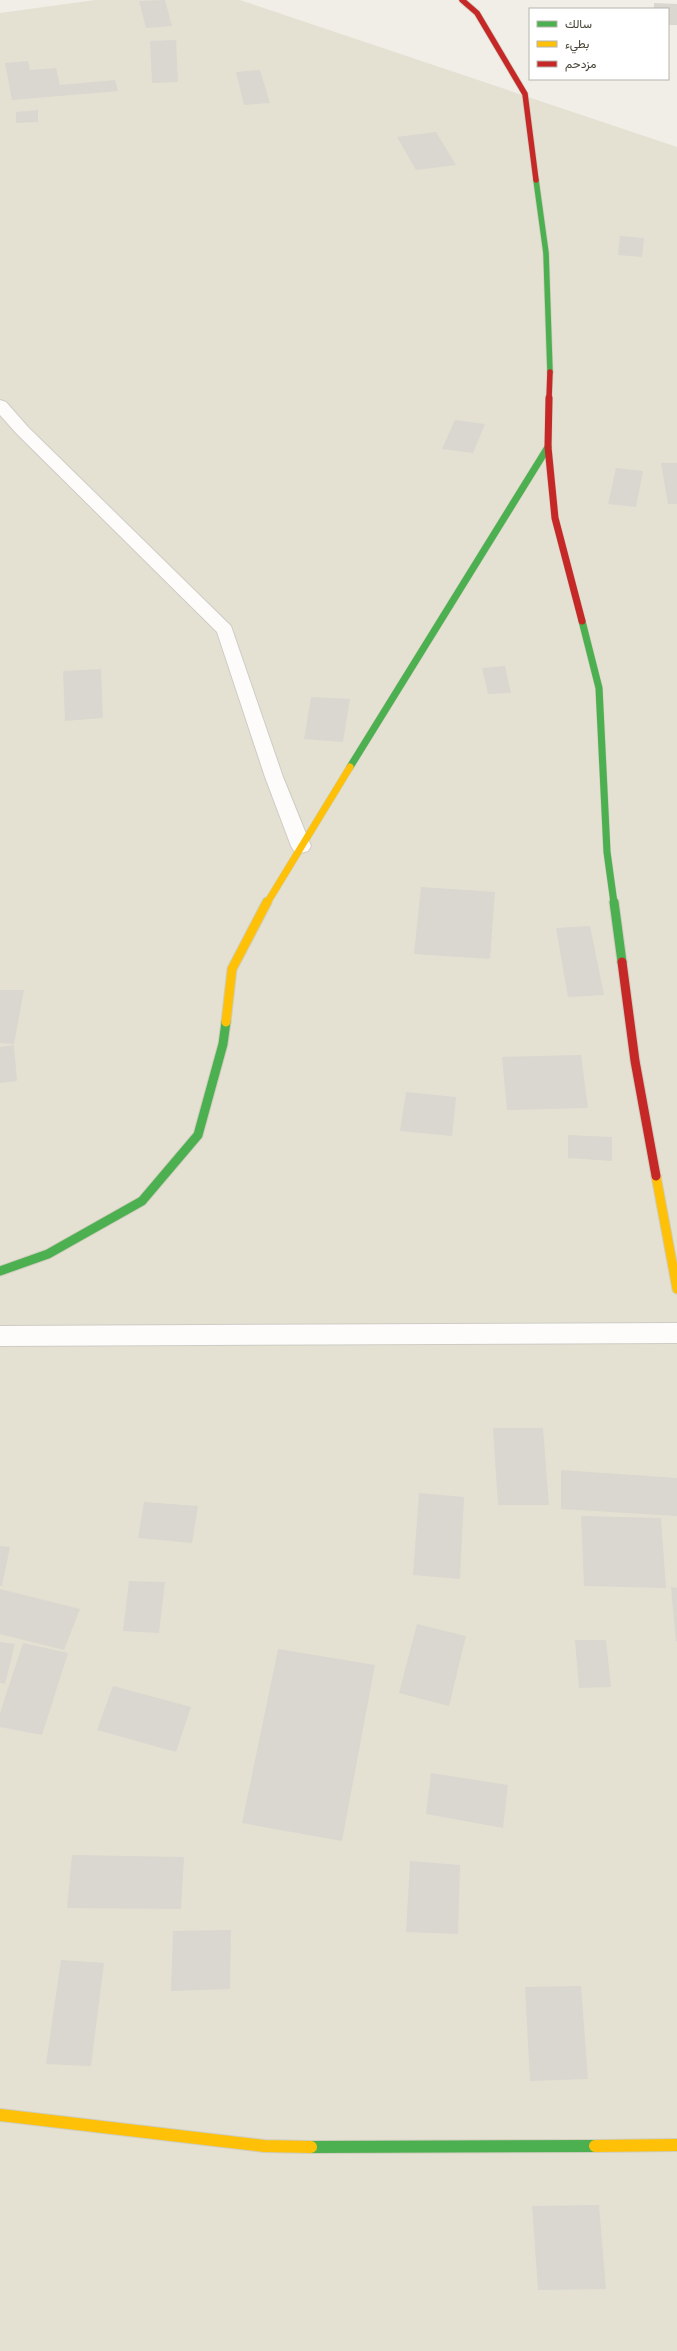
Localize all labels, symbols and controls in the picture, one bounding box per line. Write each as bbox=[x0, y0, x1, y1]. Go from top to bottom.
legend bbox=[529, 8, 669, 80]
text: سالك bbox=[565, 16, 592, 31]
text: بطيء bbox=[565, 36, 589, 54]
text: مزدحم bbox=[565, 56, 596, 72]

